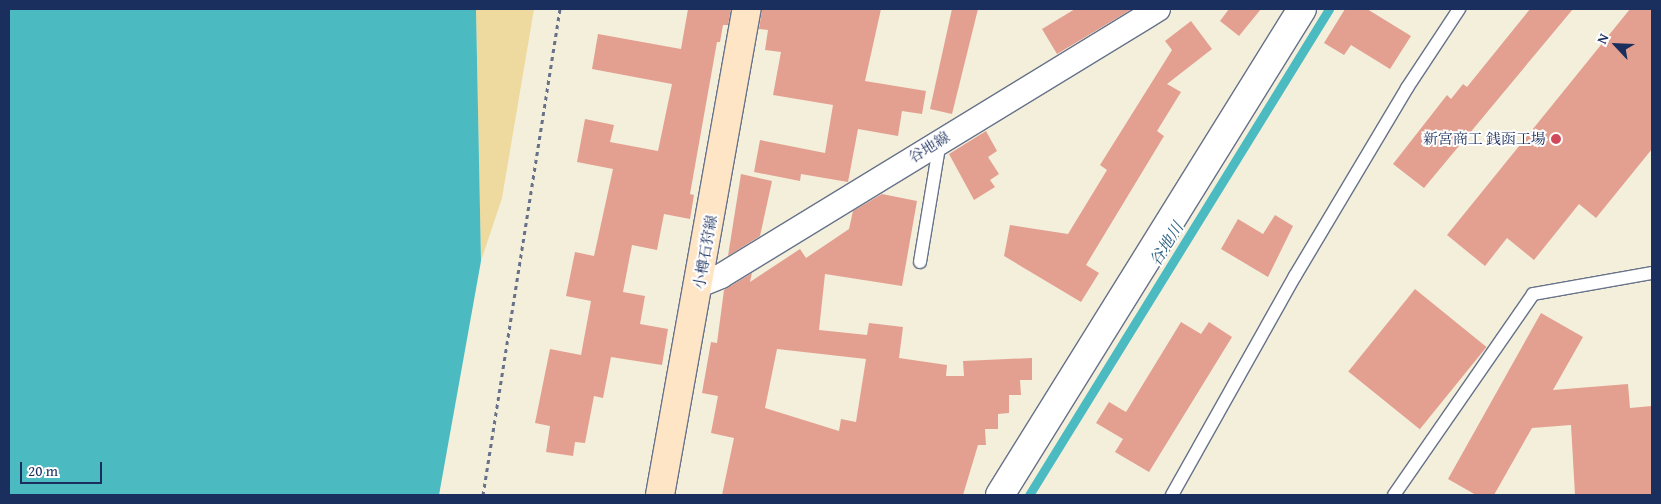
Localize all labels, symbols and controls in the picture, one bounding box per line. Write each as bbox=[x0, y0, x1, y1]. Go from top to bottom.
north arrow bbox=[1591, 20, 1641, 70]
text: N bbox=[1591, 30, 1613, 47]
street label: 谷地線 bbox=[905, 127, 953, 167]
place label: 新宮商工 銭函工場 bbox=[1423, 130, 1546, 148]
marker: 新宮商工 銭函工場 bbox=[1550, 133, 1562, 145]
street label: 小樽石狩線 bbox=[690, 214, 720, 290]
water label: 谷地川 bbox=[1145, 219, 1187, 269]
scale bar bbox=[22, 452, 105, 484]
text: 20 m bbox=[28, 460, 58, 481]

